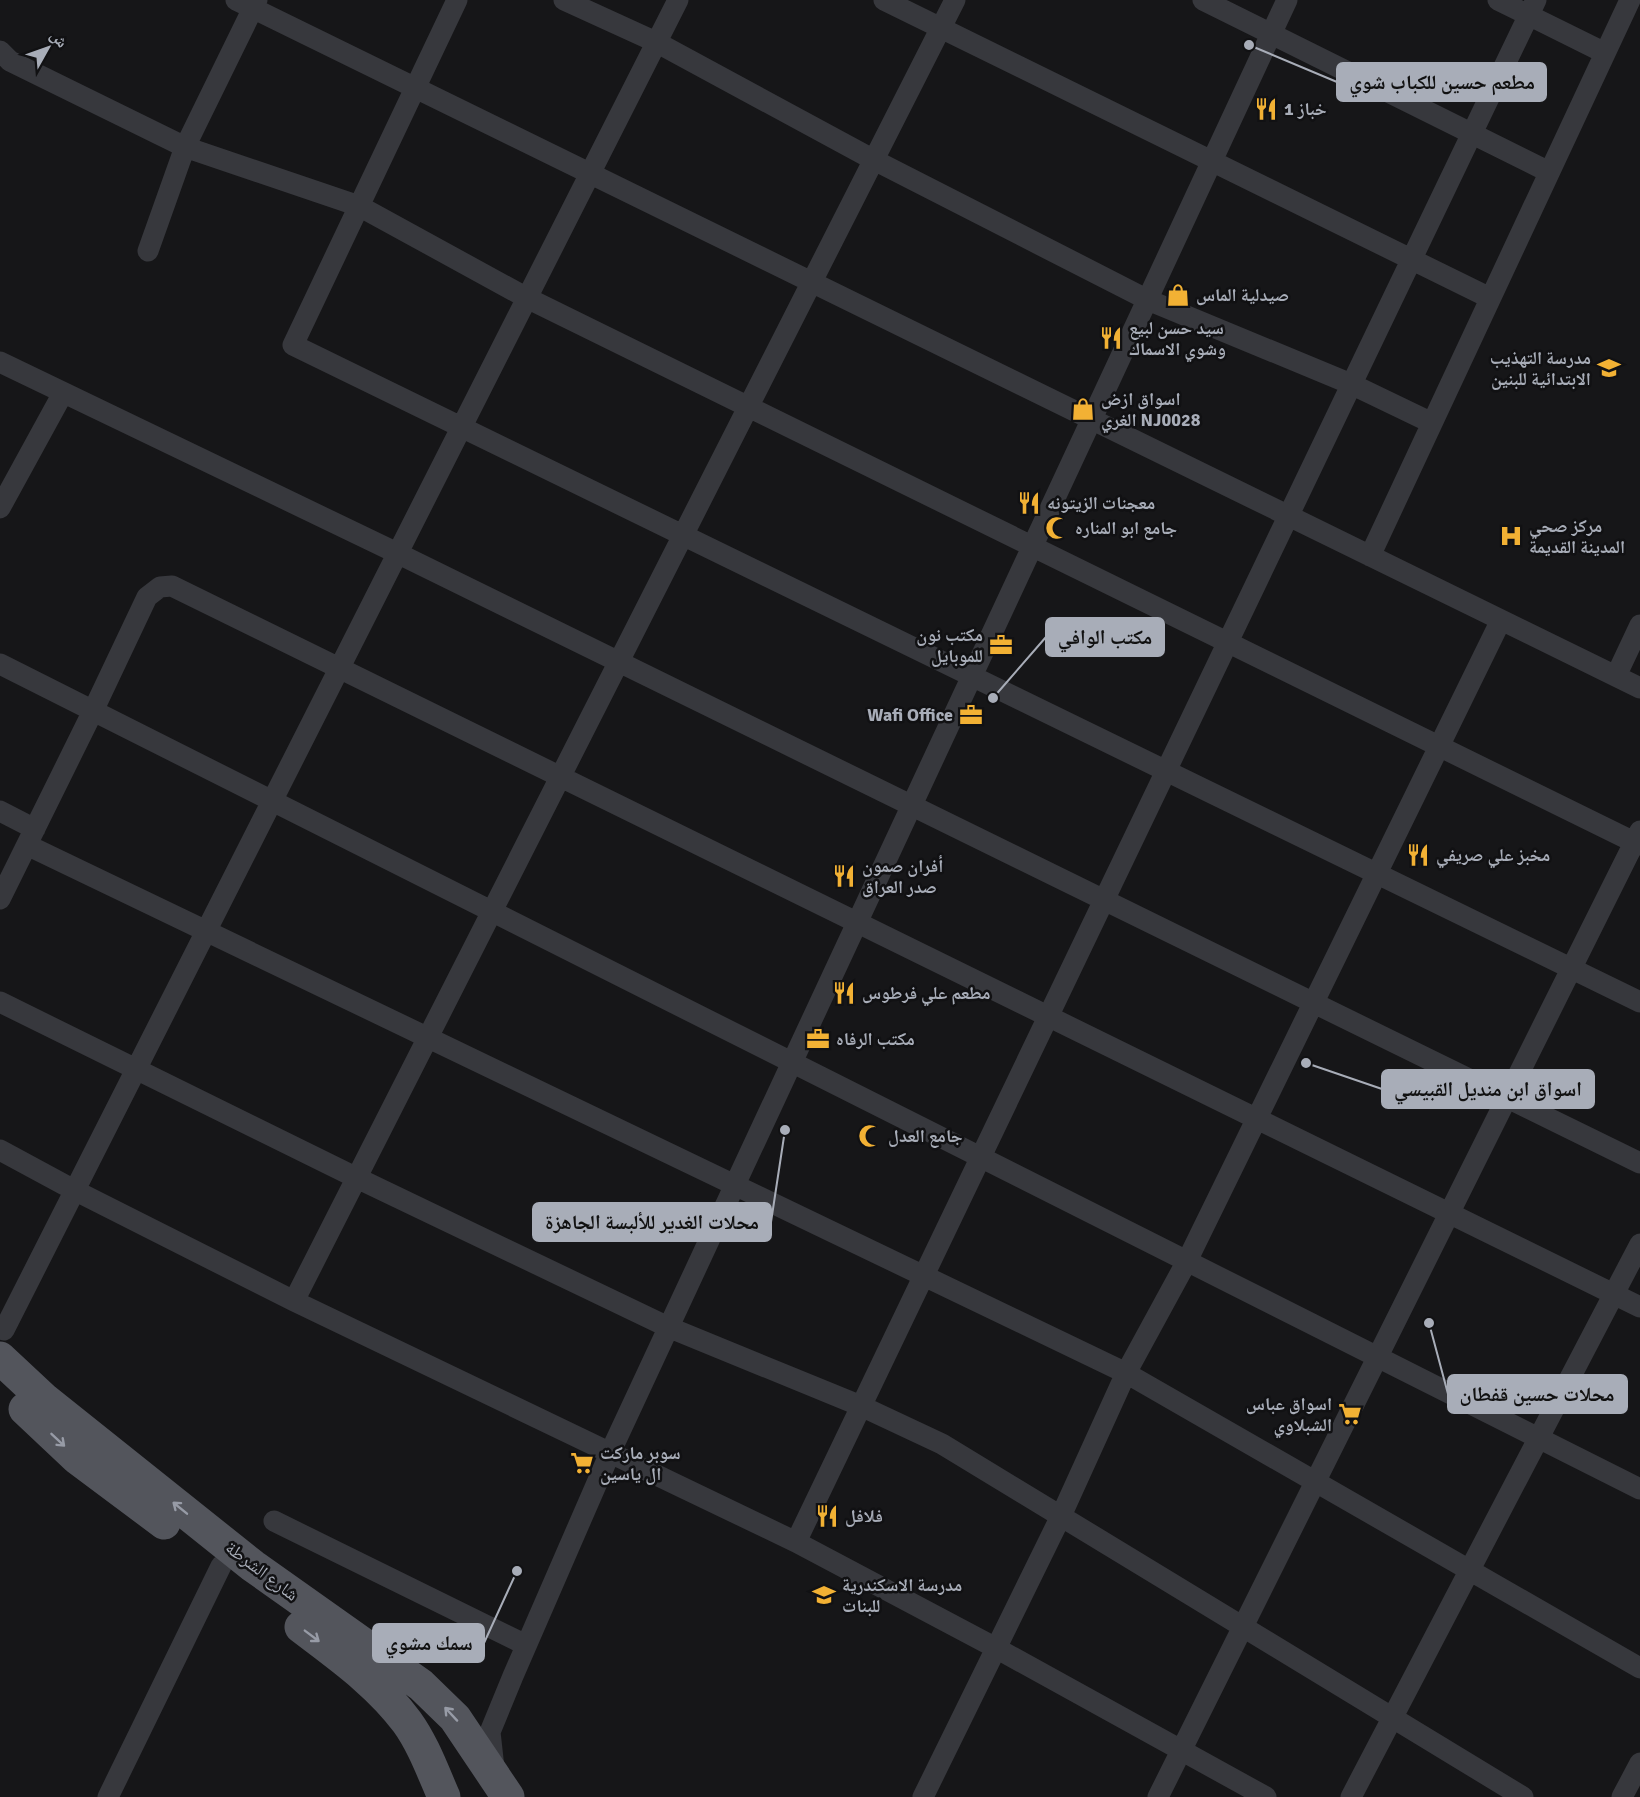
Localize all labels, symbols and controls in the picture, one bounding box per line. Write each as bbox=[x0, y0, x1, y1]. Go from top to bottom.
north arrow bbox=[18, 18, 78, 78]
text: ش bbox=[46, 26, 72, 52]
callout: مطعم حسين للكباب شوي bbox=[1337, 63, 1546, 101]
text: مطعم حسين للكباب شوي bbox=[1349, 70, 1535, 98]
restaurant icon: خباز 1 bbox=[1253, 96, 1279, 122]
place label: خباز 1 bbox=[1284, 98, 1327, 120]
shop icon: صيدلية الماس bbox=[1165, 282, 1191, 308]
place label: صيدلية الماس bbox=[1196, 284, 1289, 306]
place label: سيد حسن لبيع وشوي الاسماك bbox=[1129, 317, 1226, 363]
restaurant icon: سيد حسن لبيع وشوي الاسماك bbox=[1098, 325, 1124, 351]
place label: مدرسة التهذيب الابتدائية للبنين bbox=[1490, 347, 1591, 390]
school or university icon: مدرسة التهذيب الابتدائية للبنين bbox=[1596, 355, 1622, 381]
place label: اسواق ازض الغري NJ0028 bbox=[1101, 388, 1201, 434]
shop icon: اسواق ازض الغري NJ0028 bbox=[1070, 396, 1096, 422]
restaurant icon: معجنات الزيتونه bbox=[1016, 490, 1042, 516]
place label: معجنات الزيتونه bbox=[1047, 492, 1155, 514]
mosque icon: جامع ابو المناره bbox=[1044, 515, 1070, 541]
place label: مركز صحي المدينة القديمة bbox=[1529, 515, 1625, 558]
place label: جامع ابو المناره bbox=[1075, 517, 1177, 540]
hospital icon: مركز صحي المدينة القديمة bbox=[1498, 523, 1524, 549]
callout: مكتب الوافي bbox=[1046, 618, 1164, 656]
place label: مكتب نون للموبايل bbox=[916, 624, 983, 667]
text: مكتب الوافي bbox=[1058, 625, 1152, 653]
office icon: مكتب نون للموبايل bbox=[988, 632, 1014, 658]
office icon: Wafi Office bbox=[958, 702, 984, 728]
place label: Wafi Office bbox=[867, 704, 953, 726]
restaurant icon: مخبز علي صريفي bbox=[1405, 842, 1431, 868]
place label: مخبز علي صريفي bbox=[1436, 844, 1550, 869]
place label: أفران صمون صدر العراق bbox=[862, 855, 943, 898]
restaurant icon: أفران صمون صدر العراق bbox=[831, 863, 857, 889]
restaurant icon: مطعم علي فرطوس bbox=[831, 980, 857, 1006]
place label: مطعم علي فرطوس bbox=[862, 982, 990, 1007]
office icon: مكتب الرفاه bbox=[805, 1026, 831, 1052]
place label: مكتب الرفاه bbox=[836, 1028, 915, 1050]
callout: اسواق ابن منديل القبيسي bbox=[1382, 1070, 1594, 1108]
text: اسواق ابن منديل القبيسي bbox=[1394, 1077, 1582, 1105]
mosque icon: جامع العدل bbox=[857, 1123, 883, 1149]
place label: جامع العدل bbox=[888, 1125, 963, 1148]
callout: محلات الغدير للألبسة الجاهزة bbox=[533, 1203, 771, 1241]
text: محلات الغدير للألبسة الجاهزة bbox=[545, 1210, 759, 1235]
callout: محلات حسين قفطان bbox=[1448, 1375, 1627, 1413]
text: محلات حسين قفطان bbox=[1460, 1382, 1614, 1407]
place label: اسواق عباس الشبلاوي bbox=[1246, 1393, 1332, 1439]
supermarket icon: اسواق عباس الشبلاوي bbox=[1337, 1401, 1363, 1427]
one-way arrow bbox=[50, 1433, 65, 1447]
place label: سوبر ماركت ال ياسين bbox=[600, 1442, 681, 1485]
supermarket icon: سوبر ماركت ال ياسين bbox=[569, 1450, 595, 1476]
one-way arrow bbox=[172, 1501, 188, 1514]
restaurant icon: فلافل bbox=[814, 1503, 840, 1529]
place label: فلافل bbox=[845, 1505, 883, 1527]
street label: شارع الشرطة bbox=[221, 1536, 303, 1606]
place label: مدرسة الاسكندرية للبنات bbox=[842, 1574, 962, 1617]
school or university icon: مدرسة الاسكندرية للبنات bbox=[811, 1582, 837, 1608]
callout: سمك مشوي bbox=[373, 1624, 484, 1662]
one-way arrow bbox=[304, 1629, 320, 1642]
text: سمك مشوي bbox=[385, 1631, 473, 1659]
one-way arrow bbox=[444, 1707, 458, 1722]

